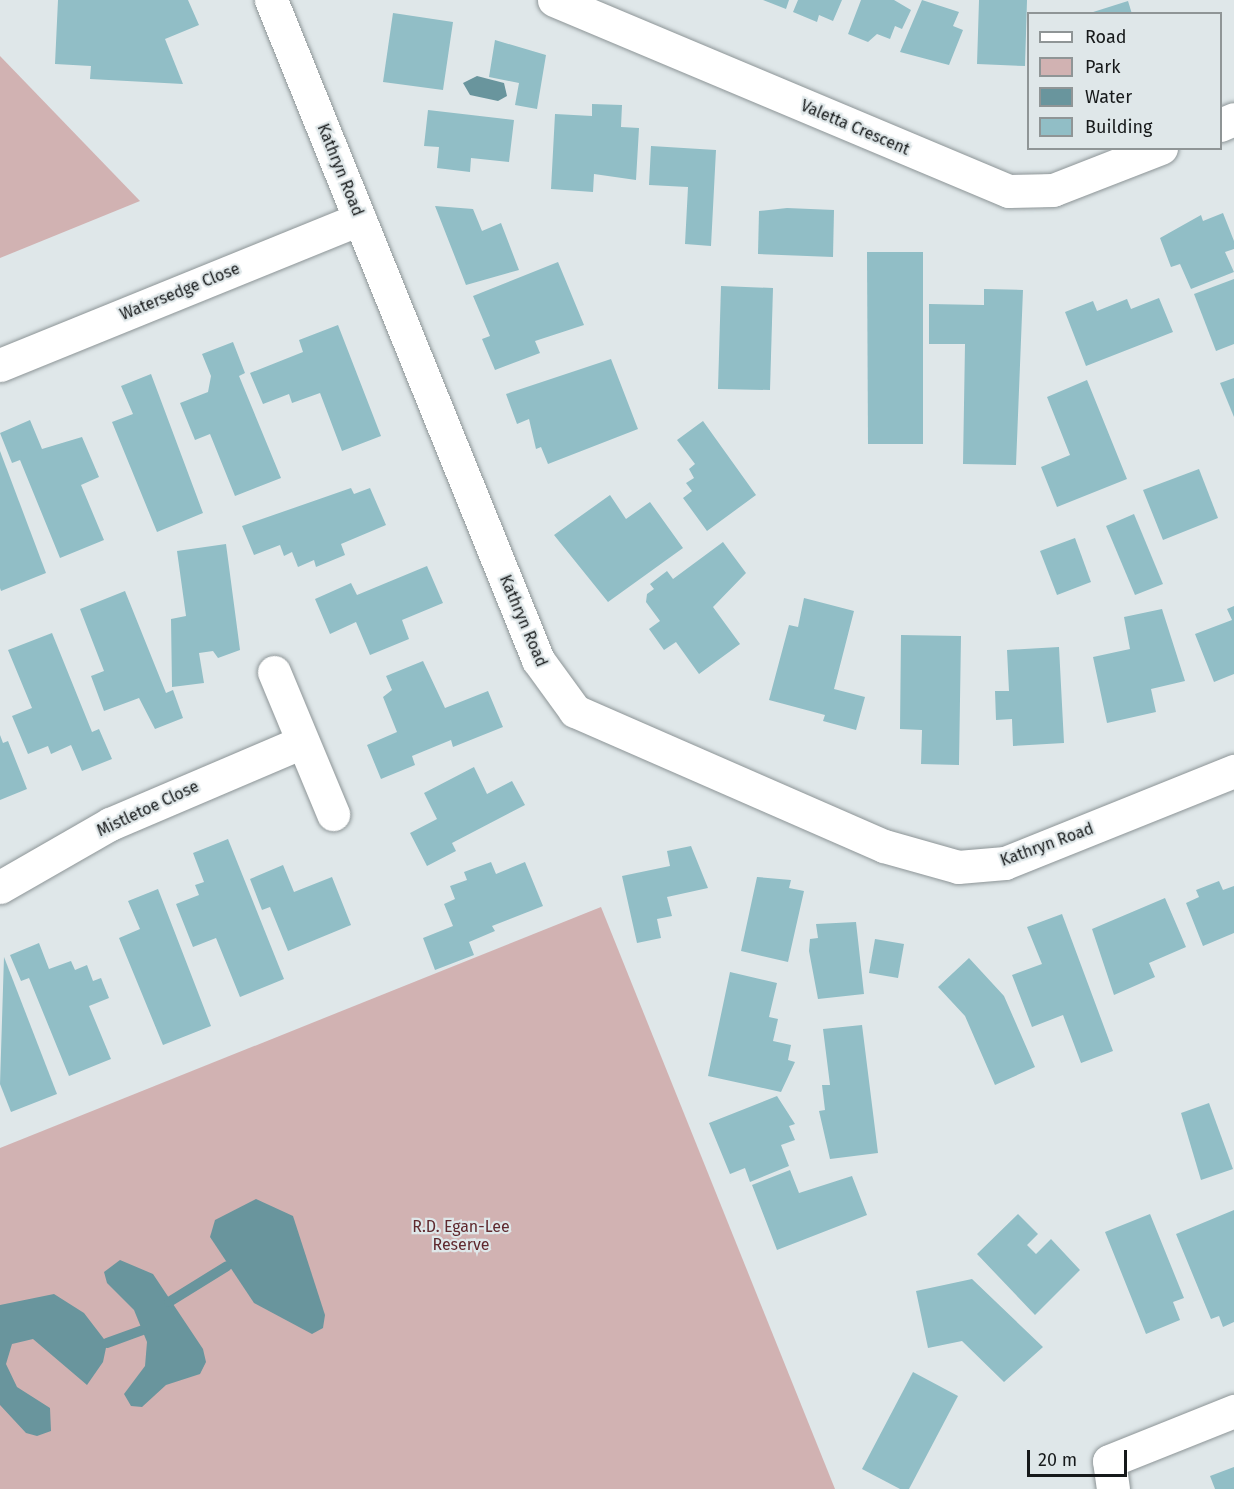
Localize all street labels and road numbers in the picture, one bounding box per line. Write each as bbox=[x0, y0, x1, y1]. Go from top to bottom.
street label: Valetta Crescent bbox=[798, 96, 912, 160]
street label: Kathryn Road bbox=[313, 121, 367, 219]
street label: Watersedge Close bbox=[117, 259, 243, 325]
street label: Kathryn Road bbox=[495, 572, 551, 670]
street label: Mistletoe Close bbox=[94, 777, 202, 841]
street label: Kathryn Road bbox=[998, 819, 1096, 871]

